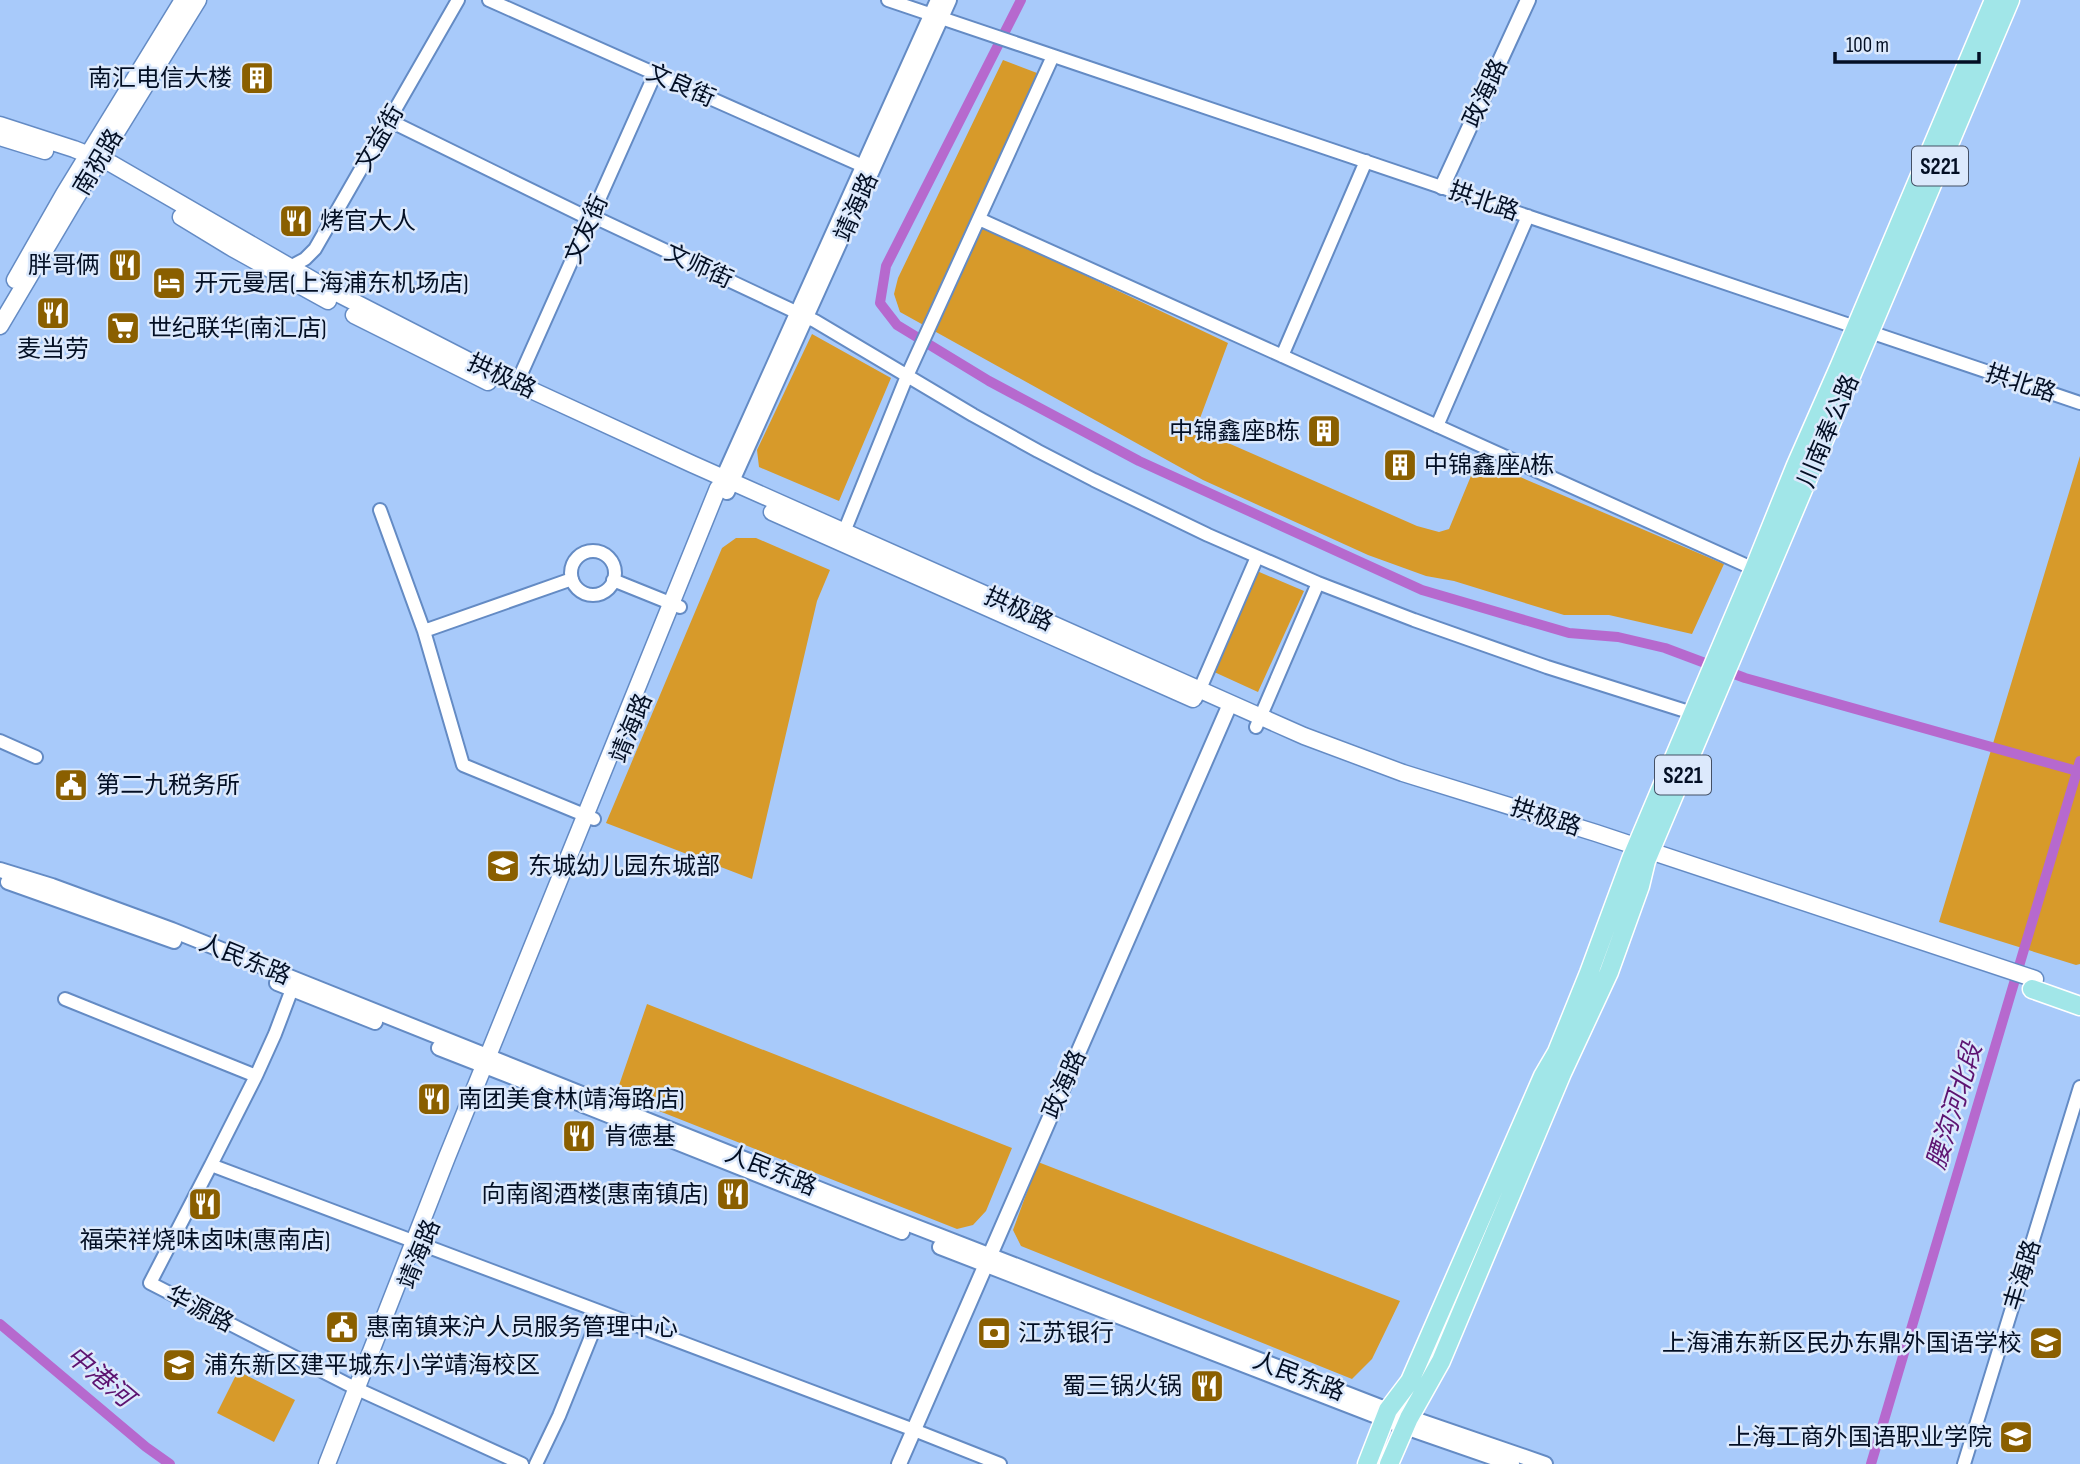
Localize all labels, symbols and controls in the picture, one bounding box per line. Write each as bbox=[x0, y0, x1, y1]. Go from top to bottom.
scale bar bbox=[1835, 21, 1979, 65]
text: 100 m bbox=[1846, 33, 1889, 58]
street label: 政海路 bbox=[1457, 54, 1514, 132]
street label: 文良街 bbox=[642, 58, 720, 113]
building icon: 南汇电信大楼 bbox=[238, 59, 276, 97]
place label: 南汇电信大楼 bbox=[88, 64, 232, 93]
street label: 文益街 bbox=[349, 100, 410, 177]
street label: 南祝路 bbox=[67, 124, 129, 201]
road number: S221 bbox=[1912, 146, 1968, 186]
street label: 靖海路 bbox=[829, 168, 884, 246]
street label: 拱北路 bbox=[1445, 176, 1523, 227]
street label: 文友街 bbox=[559, 190, 614, 268]
restaurant icon: 烤官大人 bbox=[277, 202, 315, 240]
place label: 烤官大人 bbox=[320, 207, 416, 236]
street label: 文师街 bbox=[660, 238, 738, 295]
restaurant icon: 胖哥俩 bbox=[106, 246, 144, 284]
place label: 胖哥俩 bbox=[28, 251, 100, 280]
hotel icon: 开元曼居(上海浦东机场店) bbox=[150, 264, 188, 302]
place label: 开元曼居(上海浦东机场店) bbox=[194, 269, 468, 298]
restaurant icon: 麦当劳 bbox=[34, 294, 72, 332]
supermarket icon: 世纪联华(南汇店) bbox=[104, 309, 142, 347]
place label: 世纪联华(南汇店) bbox=[148, 314, 326, 343]
place label: 麦当劳 bbox=[17, 335, 89, 364]
street label: 拱极路 bbox=[463, 348, 541, 405]
street label: 拱北路 bbox=[1982, 359, 2060, 408]
street label: 川南奉公路 bbox=[1792, 370, 1865, 492]
building icon: 中锦鑫座B栋 bbox=[1305, 412, 1343, 450]
place label: 中锦鑫座B栋 bbox=[1169, 417, 1300, 446]
building icon: 中锦鑫座A栋 bbox=[1381, 446, 1419, 484]
place label: 中锦鑫座A栋 bbox=[1424, 451, 1554, 480]
street label: 拱极路 bbox=[980, 582, 1058, 637]
street label: 靖海路 bbox=[605, 689, 658, 767]
road number: S221 bbox=[1655, 755, 1711, 794]
public building icon: 第二九税务所 bbox=[52, 766, 90, 804]
place label: 第二九税务所 bbox=[96, 771, 240, 800]
street label: 拱极路 bbox=[1507, 793, 1585, 842]
school or university icon: 东城幼儿园东城部 bbox=[484, 847, 522, 885]
place label: 东城幼儿园东城部 bbox=[528, 852, 720, 881]
street label: 人民东路 bbox=[195, 928, 295, 991]
water label: 腰沟河北段 bbox=[1922, 1037, 1990, 1173]
street label: 政海路 bbox=[1037, 1045, 1092, 1123]
restaurant icon: 南团美食林(靖海路店) bbox=[415, 1080, 453, 1118]
place label: 南团美食林(靖海路店) bbox=[458, 1085, 684, 1114]
restaurant icon: 肯德基 bbox=[560, 1117, 598, 1155]
place label: 肯德基 bbox=[604, 1122, 676, 1151]
street label: 人民东路 bbox=[721, 1139, 821, 1202]
restaurant icon: 向南阁酒楼(惠南镇店) bbox=[714, 1175, 752, 1213]
place label: 向南阁酒楼(惠南镇店) bbox=[482, 1180, 708, 1209]
restaurant icon: 福荣祥烧味卤味(惠南店) bbox=[186, 1185, 224, 1223]
street label: 靖海路 bbox=[393, 1215, 446, 1293]
place label: 福荣祥烧味卤味(惠南店) bbox=[80, 1226, 330, 1255]
street label: 丰海路 bbox=[1998, 1236, 2047, 1314]
street label: 华源路 bbox=[161, 1280, 238, 1339]
public building icon: 惠南镇来沪人员服务管理中心 bbox=[323, 1308, 361, 1346]
place label: 惠南镇来沪人员服务管理中心 bbox=[366, 1313, 678, 1342]
bank icon: 江苏银行 bbox=[975, 1314, 1013, 1352]
place label: 江苏银行 bbox=[1018, 1319, 1114, 1348]
school or university icon: 上海浦东新区民办东鼎外国语学校 bbox=[2027, 1324, 2065, 1362]
place label: 上海浦东新区民办东鼎外国语学校 bbox=[1662, 1329, 2022, 1358]
water label: 中港河 bbox=[59, 1340, 143, 1417]
school or university icon: 浦东新区建平城东小学靖海校区 bbox=[160, 1346, 198, 1384]
street label: 人民东路 bbox=[1249, 1346, 1349, 1407]
place label: 浦东新区建平城东小学靖海校区 bbox=[204, 1351, 540, 1380]
restaurant icon: 蜀三锅火锅 bbox=[1188, 1367, 1226, 1405]
place label: 蜀三锅火锅 bbox=[1062, 1372, 1182, 1401]
school or university icon: 上海工商外国语职业学院 bbox=[1997, 1418, 2035, 1456]
place label: 上海工商外国语职业学院 bbox=[1728, 1423, 1992, 1452]

